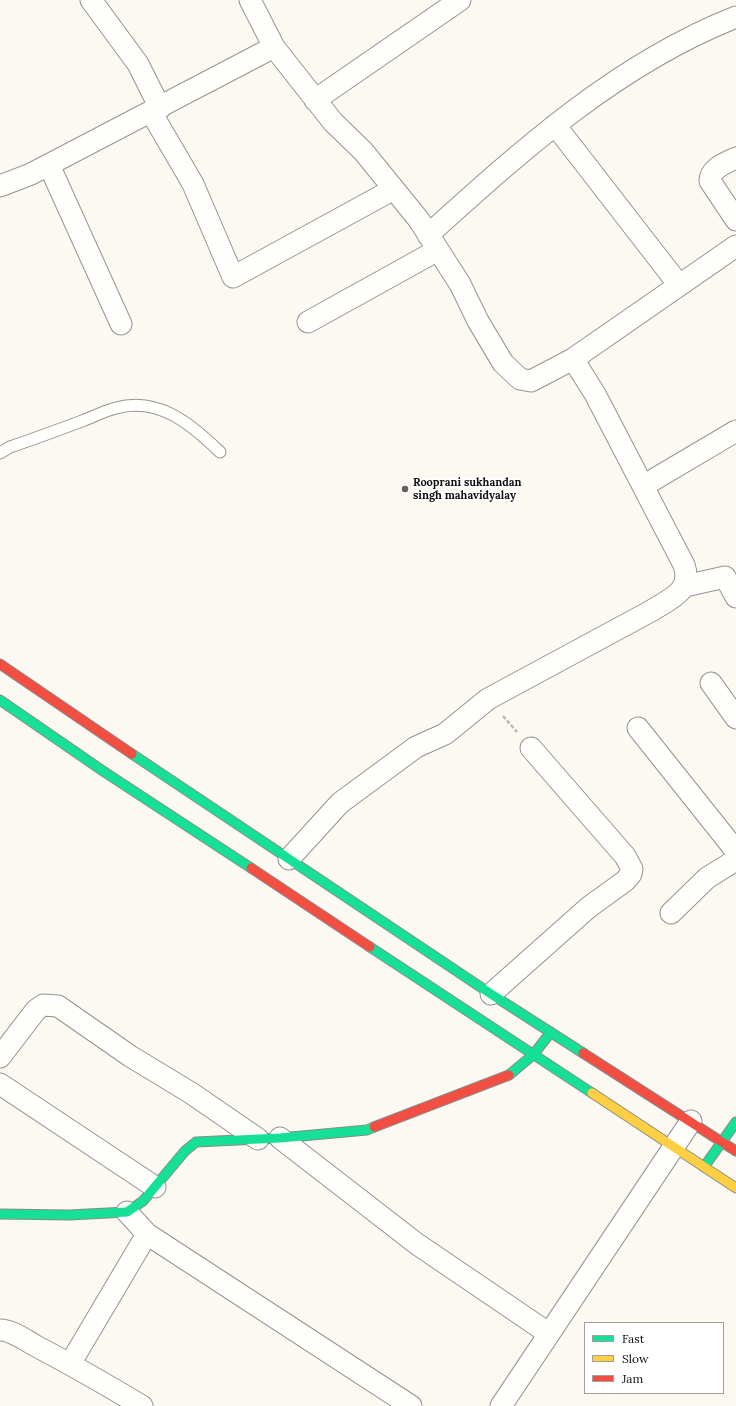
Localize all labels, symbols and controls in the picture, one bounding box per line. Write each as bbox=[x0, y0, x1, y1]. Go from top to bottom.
place label: Rooprani sukhandan singh mahavidyalay bbox=[413, 476, 522, 502]
marker: Rooprani sukhandan singh mahavidyalay bbox=[400, 484, 410, 494]
legend bbox=[584, 1322, 724, 1394]
text: Fast bbox=[622, 1331, 645, 1346]
text: Slow bbox=[622, 1351, 649, 1366]
text: Jam bbox=[622, 1371, 643, 1386]

